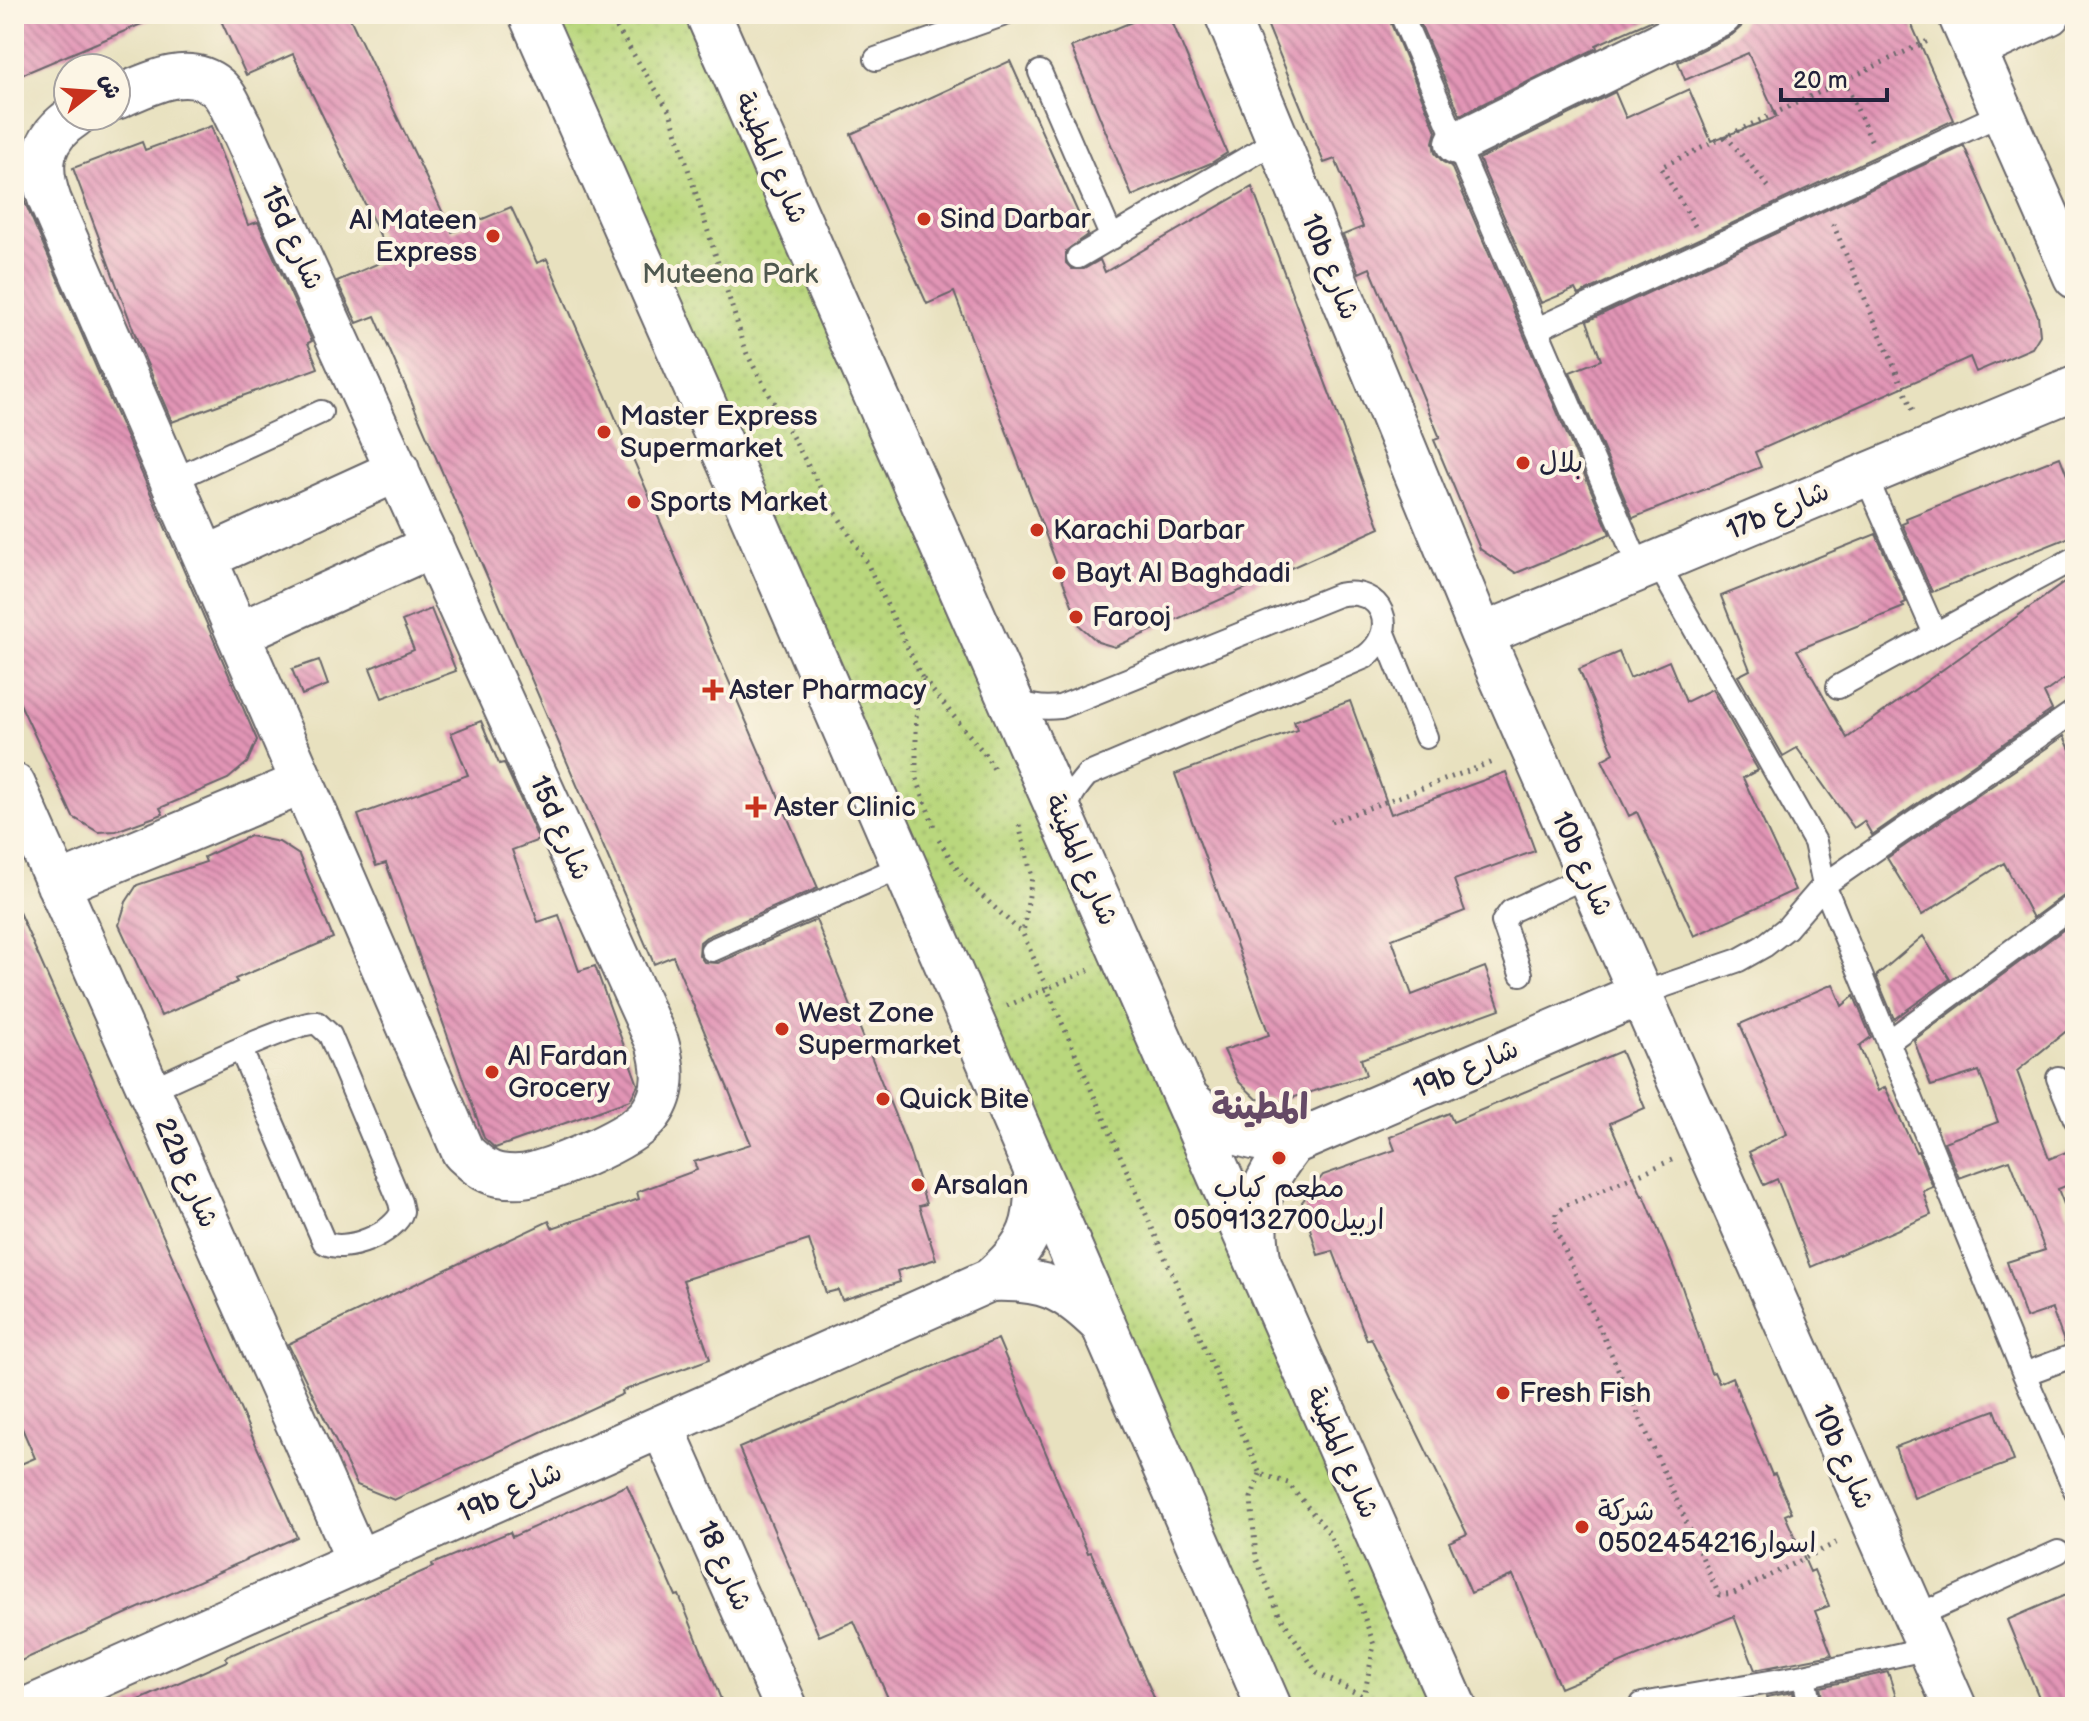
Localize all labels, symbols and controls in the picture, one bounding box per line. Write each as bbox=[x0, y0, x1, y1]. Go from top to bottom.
north arrow bbox=[52, 52, 132, 132]
scale bar bbox=[1781, 52, 1887, 102]
text: 20 m bbox=[1793, 66, 1848, 95]
text: ش bbox=[93, 71, 126, 102]
street label: شارع المطينة bbox=[726, 87, 815, 230]
street label: 15d شارع bbox=[252, 181, 330, 296]
place label: Sind Darbar bbox=[940, 203, 1091, 236]
place label: Al Mateen Express bbox=[349, 204, 477, 269]
street label: 10b شارع bbox=[1292, 209, 1366, 325]
marker: Sind Darbar bbox=[915, 210, 933, 228]
marker: Al Mateen Express bbox=[484, 227, 502, 245]
park label: Muteena Park bbox=[642, 258, 818, 291]
place label: Master Express Supermarket bbox=[620, 400, 818, 465]
marker: Master Express Supermarket bbox=[595, 423, 613, 441]
place label: بلال bbox=[1539, 447, 1583, 480]
marker: بلال bbox=[1514, 454, 1532, 472]
street label: 17b شارع bbox=[1722, 475, 1835, 549]
place label: Sports Market bbox=[650, 486, 828, 519]
marker: Sports Market bbox=[625, 493, 643, 511]
place label: Karachi Darbar bbox=[1053, 514, 1245, 547]
marker: Karachi Darbar bbox=[1028, 521, 1046, 539]
place label: Bayt Al Baghdadi bbox=[1075, 557, 1291, 590]
marker: Bayt Al Baghdadi bbox=[1050, 564, 1068, 582]
place label: Farooj bbox=[1092, 601, 1171, 634]
marker: Farooj bbox=[1067, 608, 1085, 626]
place label: Aster Pharmacy bbox=[729, 674, 927, 707]
marker: Aster Pharmacy bbox=[704, 681, 722, 699]
street label: 15d شارع bbox=[521, 771, 598, 886]
street label: شارع المطينة bbox=[1036, 789, 1125, 932]
place label: Aster Clinic bbox=[774, 791, 916, 824]
marker: Aster Clinic bbox=[745, 796, 767, 818]
street label: 10b شارع bbox=[1542, 806, 1620, 922]
place label: West Zone Supermarket bbox=[798, 997, 961, 1062]
marker: West Zone Supermarket bbox=[773, 1020, 791, 1038]
street label: 19b شارع bbox=[1408, 1032, 1524, 1108]
place label: Al Fardan Grocery bbox=[508, 1040, 628, 1105]
marker: Al Fardan Grocery bbox=[483, 1063, 501, 1081]
place label: Quick Bite bbox=[899, 1083, 1029, 1116]
district label: المطينة bbox=[1212, 1087, 1308, 1130]
marker: Quick Bite bbox=[874, 1090, 892, 1108]
street label: 22b شارع bbox=[145, 1113, 225, 1234]
marker: مطعم كباب اربيل0509132700 bbox=[1270, 1149, 1288, 1167]
place label: Arsalan bbox=[934, 1169, 1029, 1202]
place label: مطعم كباب اربيل0509132700 bbox=[1174, 1172, 1384, 1237]
marker: Arsalan bbox=[909, 1176, 927, 1194]
place label: Fresh Fish bbox=[1519, 1377, 1651, 1410]
street label: شارع المطينة bbox=[1297, 1382, 1386, 1525]
marker: Fresh Fish bbox=[1494, 1384, 1512, 1402]
street label: 10b شارع bbox=[1803, 1399, 1881, 1515]
street label: 19b شارع bbox=[453, 1455, 568, 1532]
place label: شركة اسوار0502454216 bbox=[1598, 1495, 1816, 1560]
street label: شارع 18 bbox=[688, 1516, 758, 1617]
marker: شركة اسوار0502454216 bbox=[1573, 1518, 1591, 1536]

